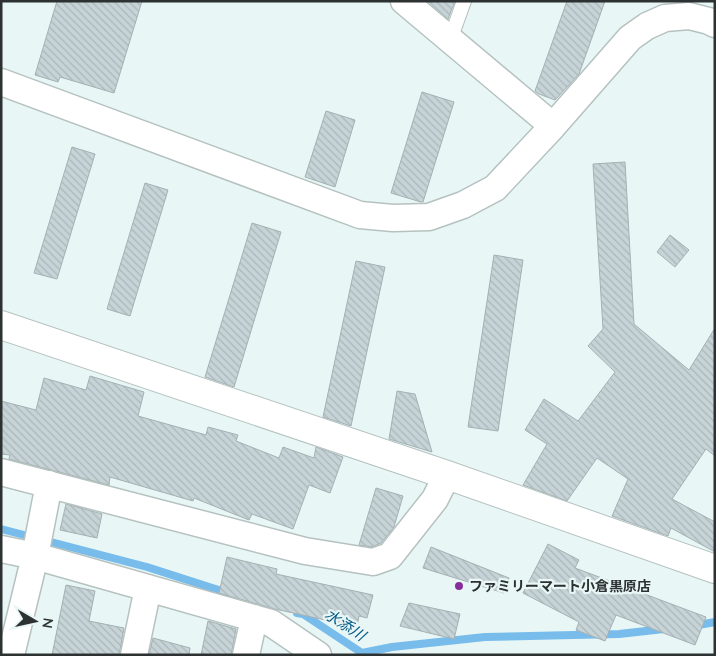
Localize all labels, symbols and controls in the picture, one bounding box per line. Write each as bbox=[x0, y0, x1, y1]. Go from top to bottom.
place label: ファミリーマート小倉黒原店 bbox=[469, 577, 651, 595]
marker: ファミリーマート小倉黒原店 bbox=[453, 580, 465, 592]
north arrow bbox=[10, 596, 60, 646]
water label: 水添川 bbox=[321, 604, 371, 646]
text: N bbox=[38, 617, 58, 630]

